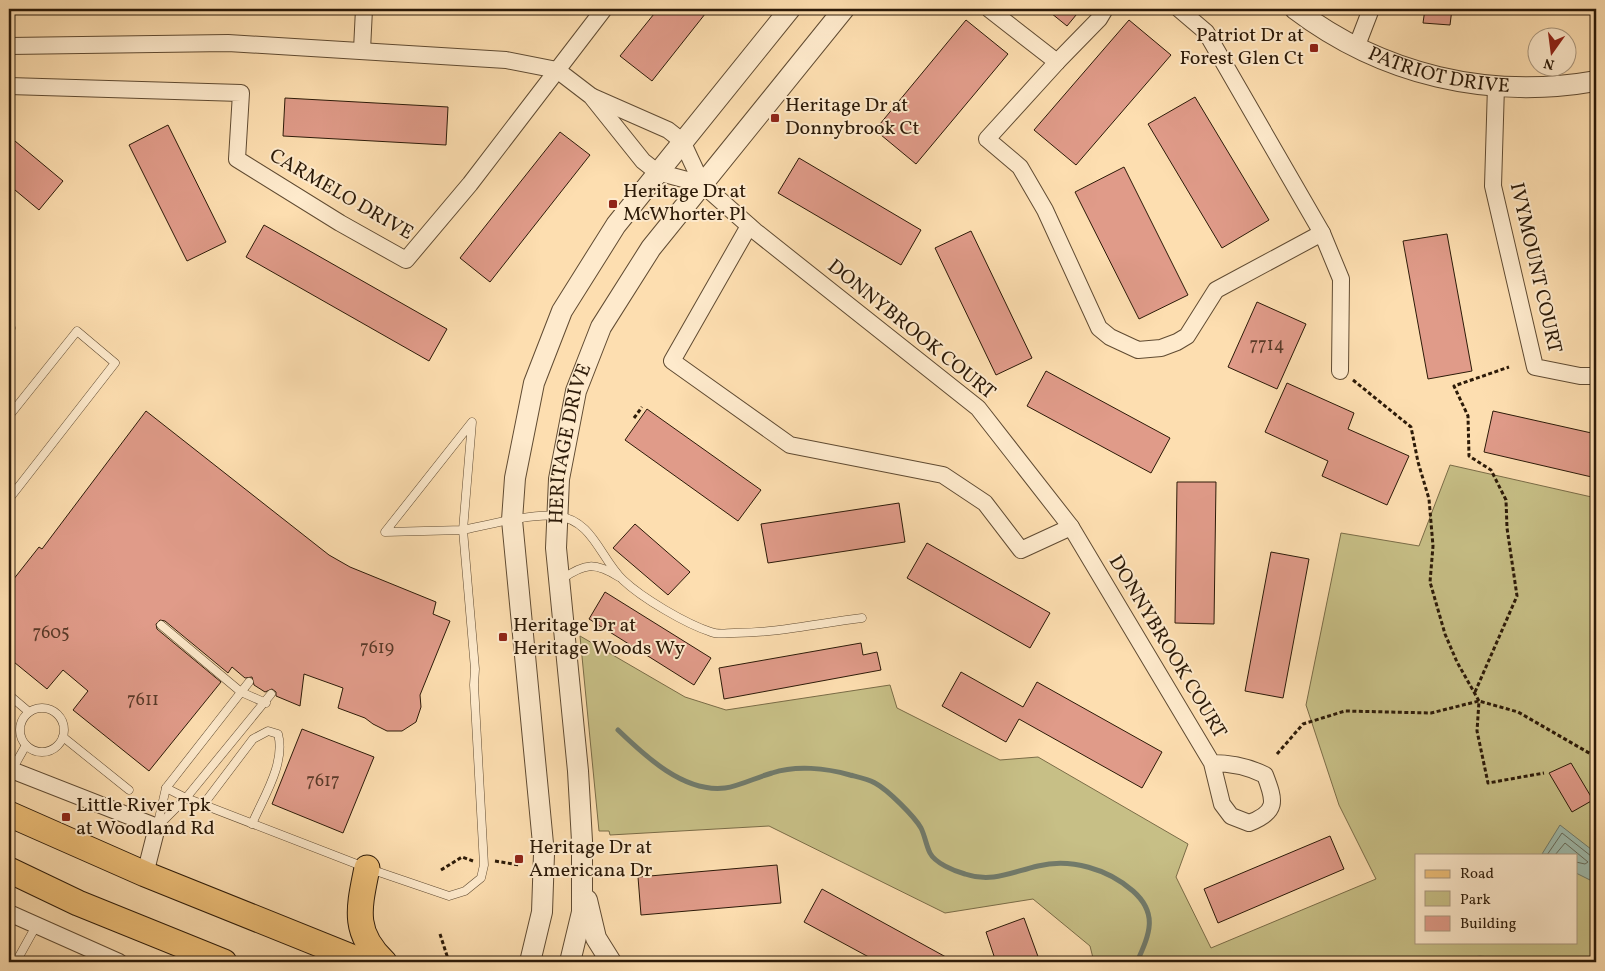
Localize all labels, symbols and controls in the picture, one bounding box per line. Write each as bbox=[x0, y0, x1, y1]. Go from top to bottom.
place label: Patriot Dr at Forest Glen Ct bbox=[1180, 22, 1304, 73]
north arrow bbox=[1528, 28, 1578, 78]
street label: PATRIOT DRIVE bbox=[1363, 40, 1511, 101]
marker: Patriot Dr at Forest Glen Ct bbox=[1308, 42, 1320, 54]
text: N bbox=[1542, 53, 1556, 74]
place label: Heritage Dr at Donnybrook Ct bbox=[785, 92, 920, 143]
marker: Heritage Dr at Donnybrook Ct bbox=[769, 112, 781, 124]
street label: CARMELO DRIVE bbox=[264, 142, 418, 248]
place label: Heritage Dr at McWhorter Pl bbox=[623, 178, 746, 229]
street label: IVYMOUNT COURT bbox=[1502, 180, 1568, 356]
marker: Heritage Dr at McWhorter Pl bbox=[607, 198, 619, 210]
street label: DONNYBROOK COURT bbox=[821, 253, 1001, 407]
house number: 7714 bbox=[1249, 333, 1285, 358]
street label: HERITAGE DRIVE bbox=[543, 360, 599, 525]
street label: DONNYBROOK COURT bbox=[1101, 550, 1233, 744]
place label: Heritage Dr at Heritage Woods Wy bbox=[513, 612, 685, 663]
house number: 7605 bbox=[32, 621, 70, 646]
marker: Heritage Dr at Heritage Woods Wy bbox=[497, 631, 509, 643]
house number: 7619 bbox=[360, 636, 394, 661]
house number: 7611 bbox=[127, 688, 159, 713]
house number: 7617 bbox=[306, 769, 340, 794]
place label: Little River Tpk at Woodland Rd bbox=[76, 792, 215, 843]
marker: Little River Tpk at Woodland Rd bbox=[60, 811, 72, 823]
place label: Heritage Dr at Americana Dr bbox=[529, 834, 652, 885]
marker: Heritage Dr at Americana Dr bbox=[513, 853, 525, 865]
legend bbox=[1415, 854, 1578, 944]
text: Road bbox=[1460, 864, 1494, 885]
text: Park bbox=[1460, 890, 1491, 911]
text: Building bbox=[1460, 914, 1517, 935]

